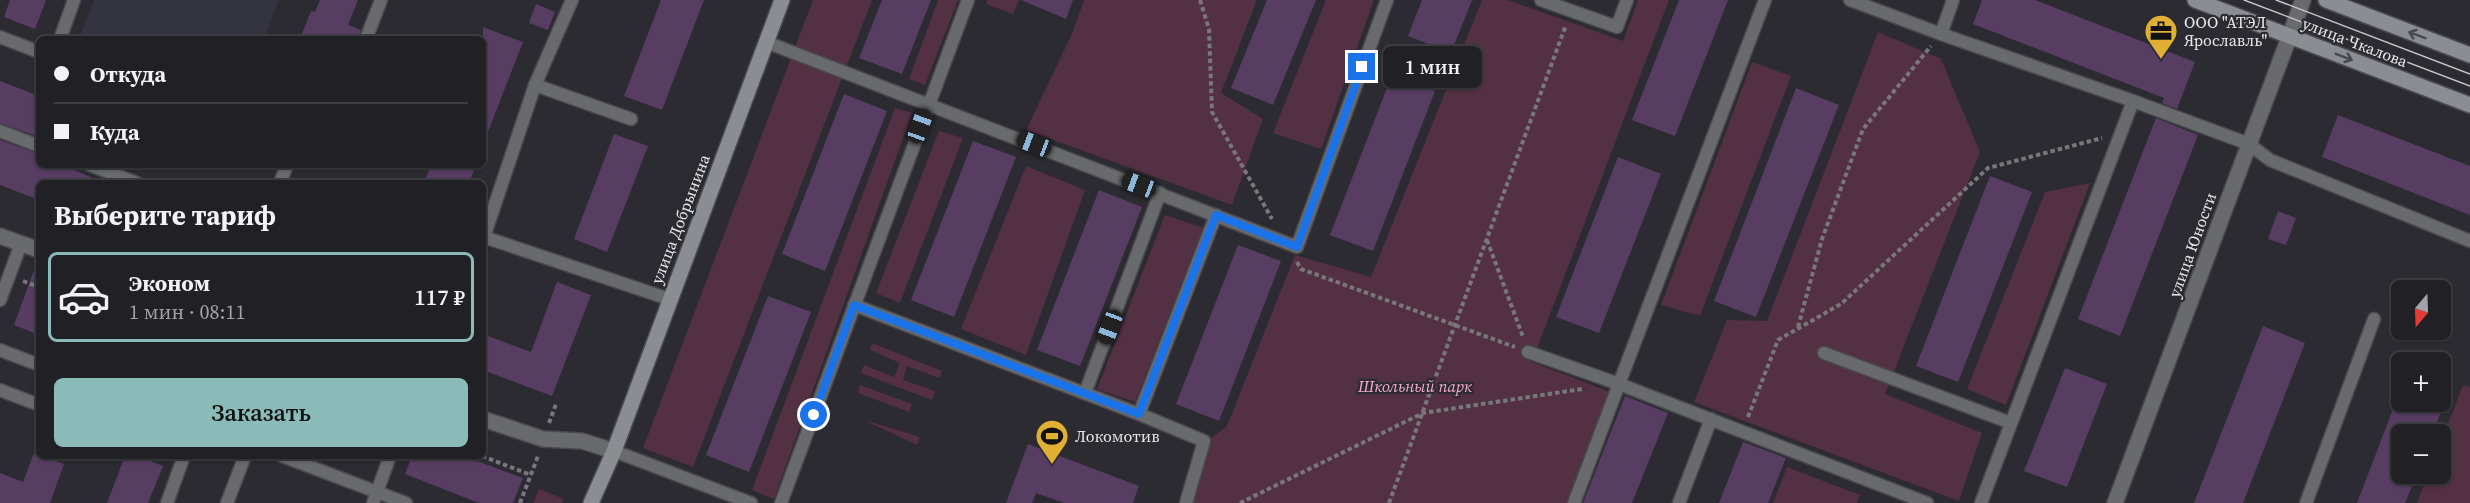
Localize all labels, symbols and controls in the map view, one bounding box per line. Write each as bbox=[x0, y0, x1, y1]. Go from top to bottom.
place label: ООО "АТЭЛ Ярославль" bbox=[2184, 11, 2267, 51]
street label: улица Чкалова bbox=[2299, 12, 2412, 72]
office icon: ООО "АТЭЛ Ярославль" bbox=[2143, 13, 2179, 60]
one-way arrow bbox=[2409, 29, 2427, 40]
callout: 1 мин bbox=[1383, 46, 1482, 88]
one-way arrow bbox=[2334, 52, 2353, 63]
route end bbox=[1348, 53, 1375, 80]
text: 1 мин bbox=[1405, 53, 1460, 81]
text: Откуда bbox=[90, 59, 166, 89]
car bbox=[905, 106, 935, 146]
text: Куда bbox=[90, 117, 140, 147]
car bbox=[1014, 129, 1054, 159]
street label: улица Добрынина bbox=[645, 150, 715, 287]
car bbox=[1119, 170, 1159, 200]
street label: улица Юности bbox=[2163, 190, 2221, 300]
text: Выберите тариф bbox=[54, 197, 276, 234]
text: Эконом bbox=[129, 268, 210, 298]
icon: car bbox=[57, 270, 111, 324]
north arrow bbox=[2391, 280, 2451, 340]
map controls bbox=[2391, 280, 2451, 484]
text: 117 ₽ bbox=[414, 282, 465, 312]
text: 1 мин · 08:11 bbox=[129, 298, 245, 326]
car bbox=[1095, 307, 1125, 347]
button: + bbox=[2391, 352, 2451, 412]
park label: Школьный парк bbox=[1357, 375, 1472, 397]
button: Заказать bbox=[54, 378, 468, 447]
route start bbox=[800, 401, 827, 428]
sports icon: Локомотив bbox=[1034, 418, 1070, 465]
button: − bbox=[2391, 424, 2451, 484]
place label: Локомотив bbox=[1075, 425, 1159, 447]

